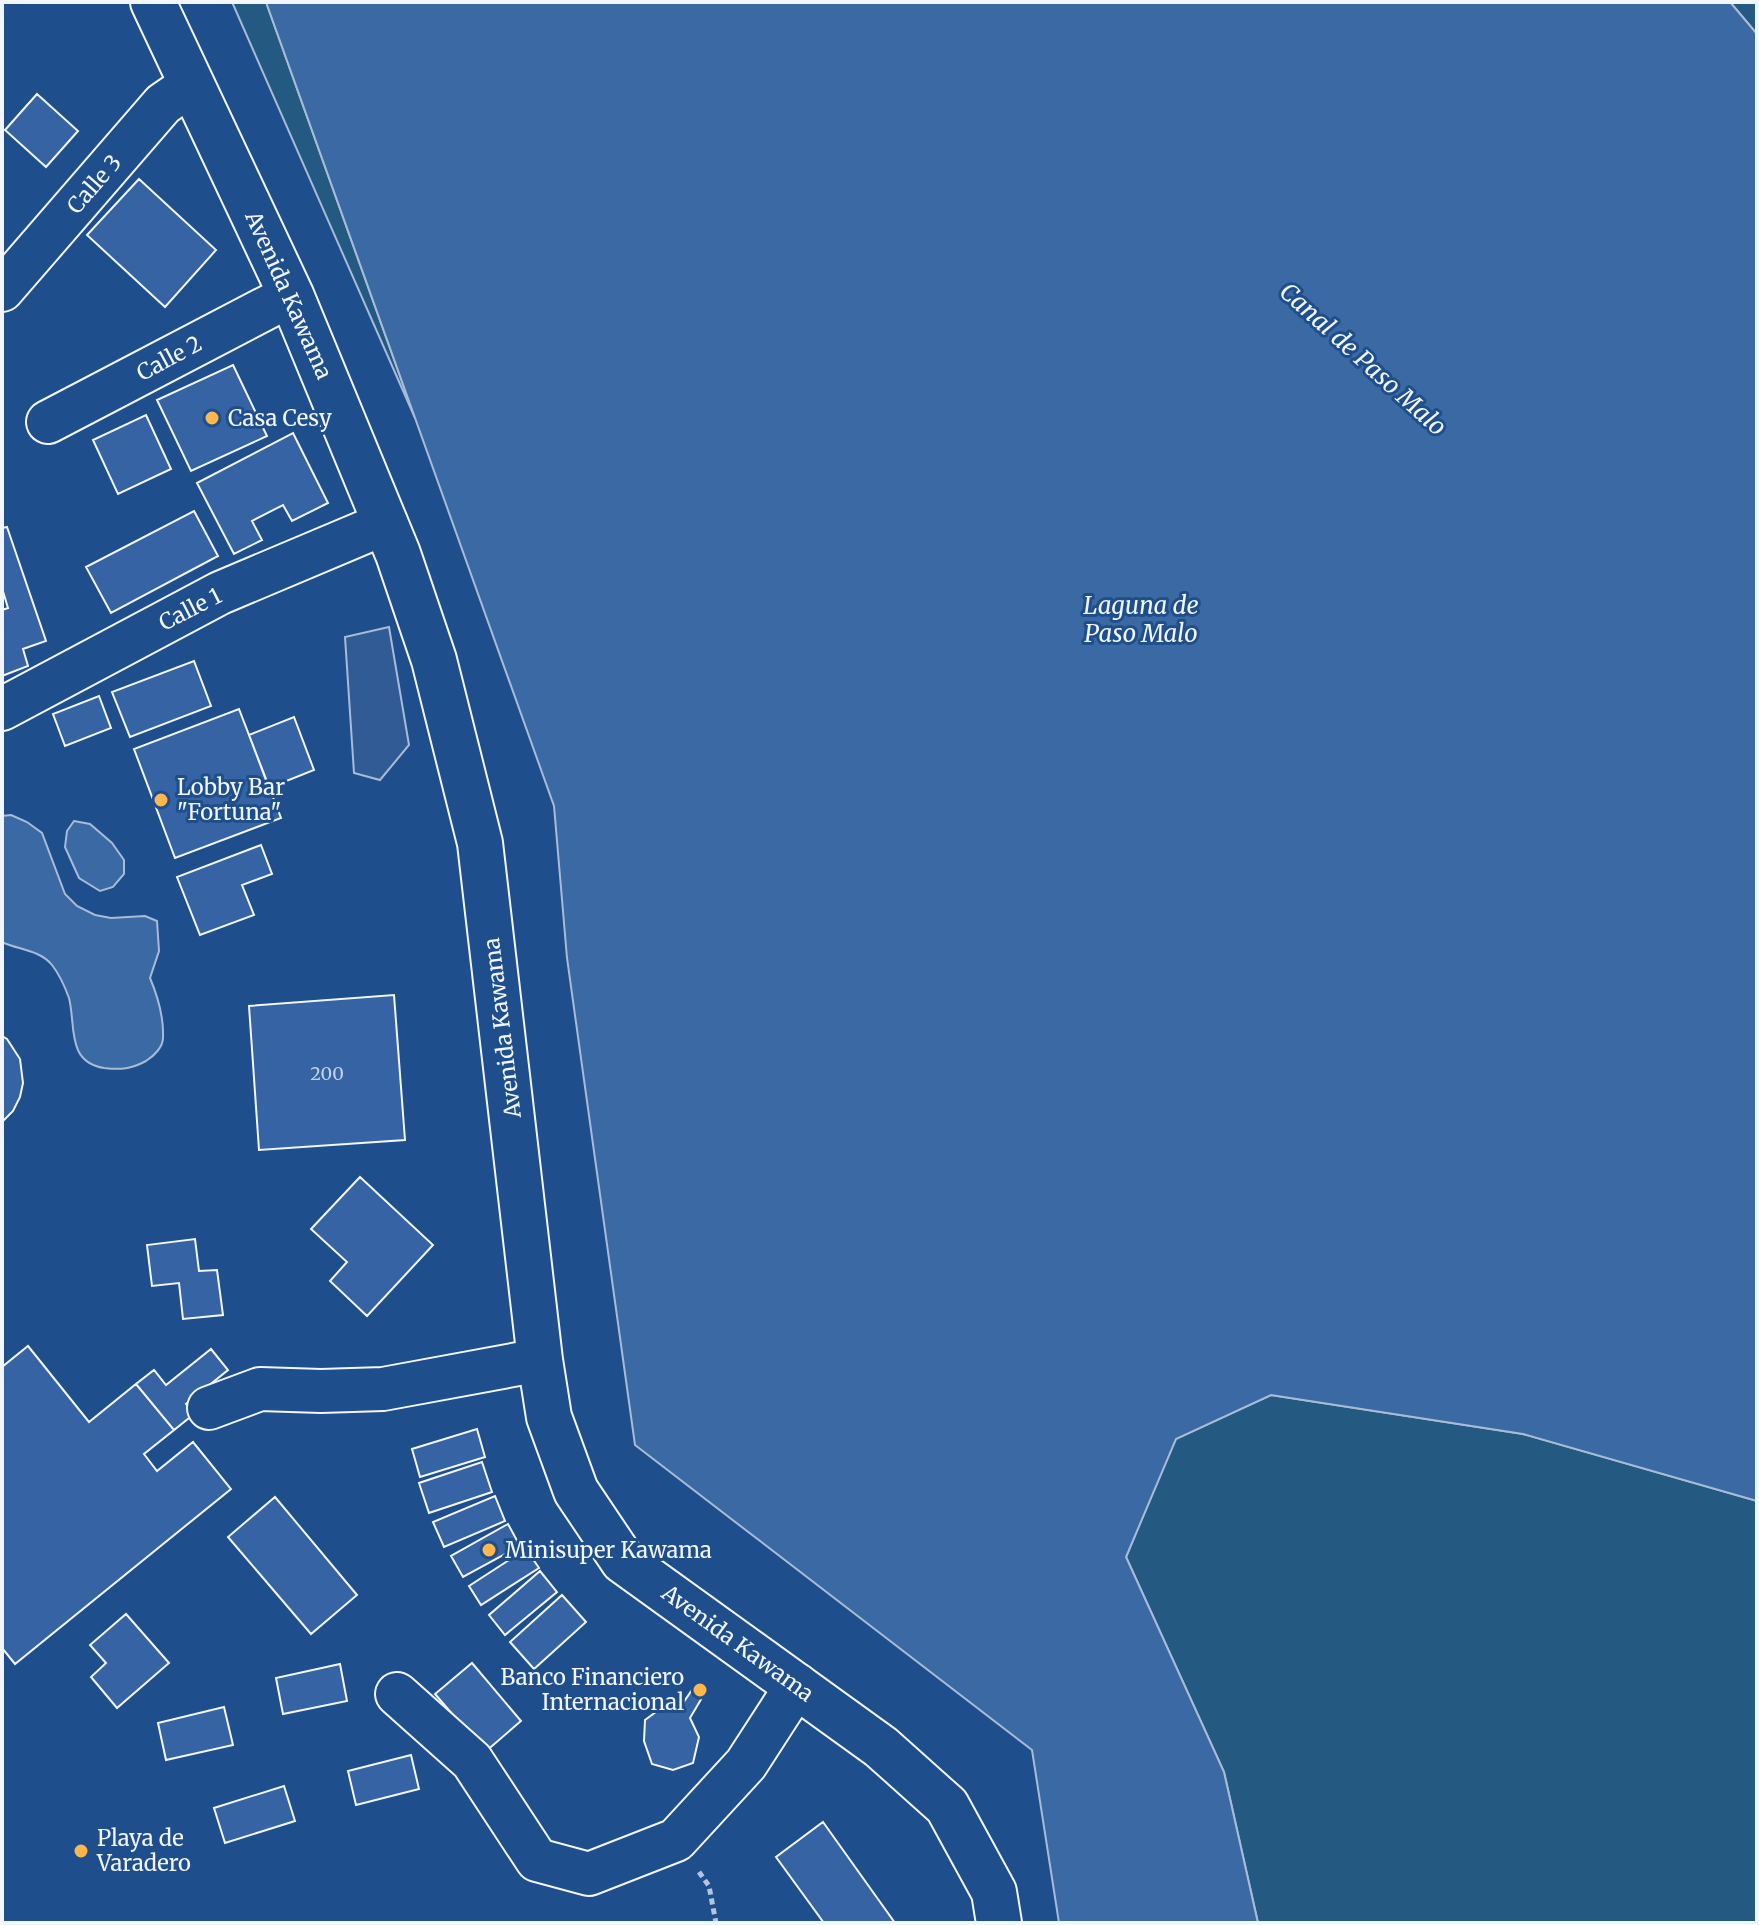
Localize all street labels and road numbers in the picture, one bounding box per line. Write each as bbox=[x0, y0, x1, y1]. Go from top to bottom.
street label: Calle 3 bbox=[61, 149, 127, 219]
street label: Avenida Kawama bbox=[239, 206, 339, 384]
street label: Calle 2 bbox=[132, 329, 206, 387]
street label: Calle 1 bbox=[154, 581, 226, 637]
street label: Avenida Kawama bbox=[477, 936, 527, 1121]
street label: Avenida Kawama bbox=[656, 1578, 820, 1708]

